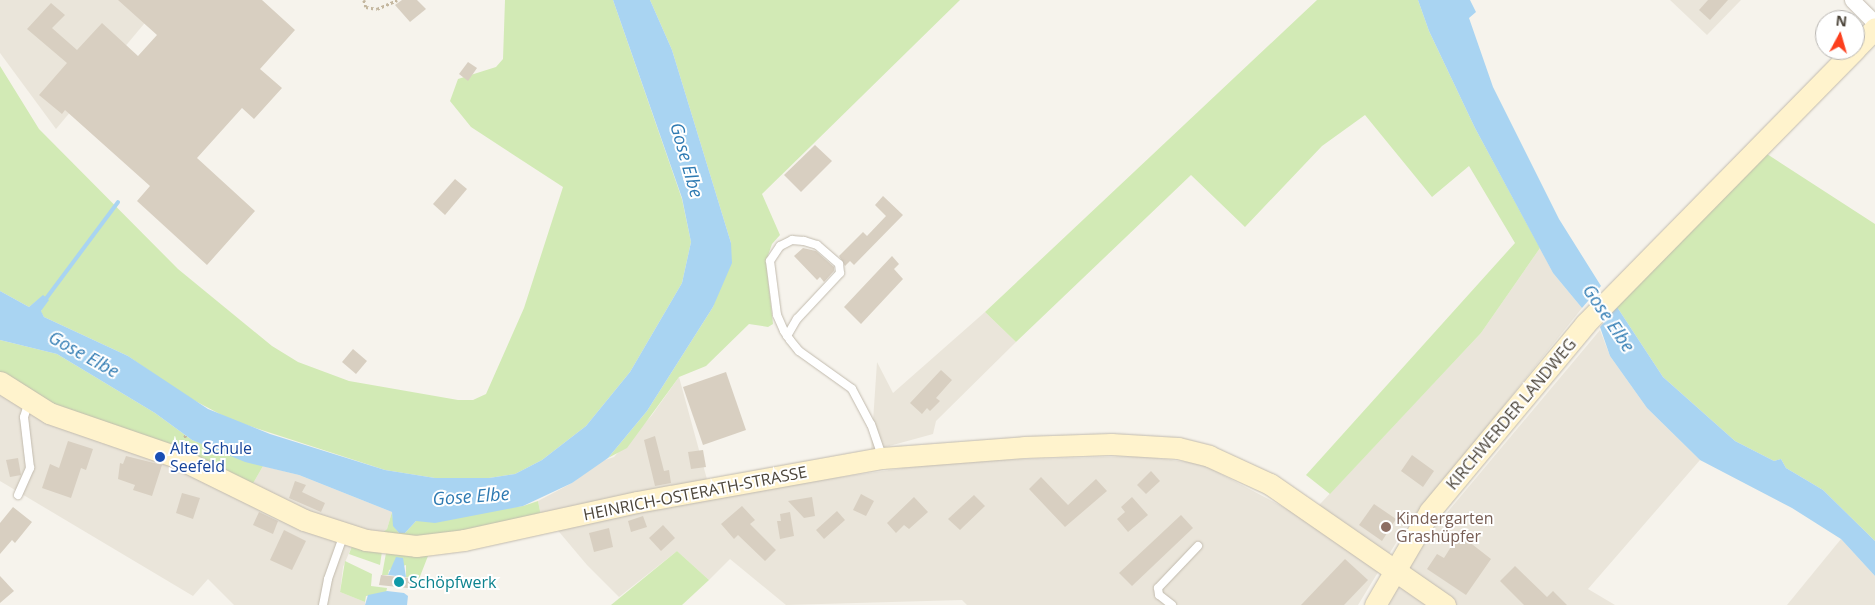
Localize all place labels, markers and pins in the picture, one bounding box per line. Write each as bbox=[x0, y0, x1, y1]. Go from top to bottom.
place label: Alte Schule Seefeld bbox=[170, 438, 252, 476]
marker: Alte Schule Seefeld bbox=[154, 451, 166, 463]
place label: Kindergarten Grashüpfer bbox=[1396, 508, 1494, 546]
marker: Kindergarten Grashüpfer bbox=[1380, 521, 1392, 533]
place label: Schöpfwerk bbox=[409, 572, 496, 592]
marker: Schöpfwerk bbox=[393, 576, 405, 588]

